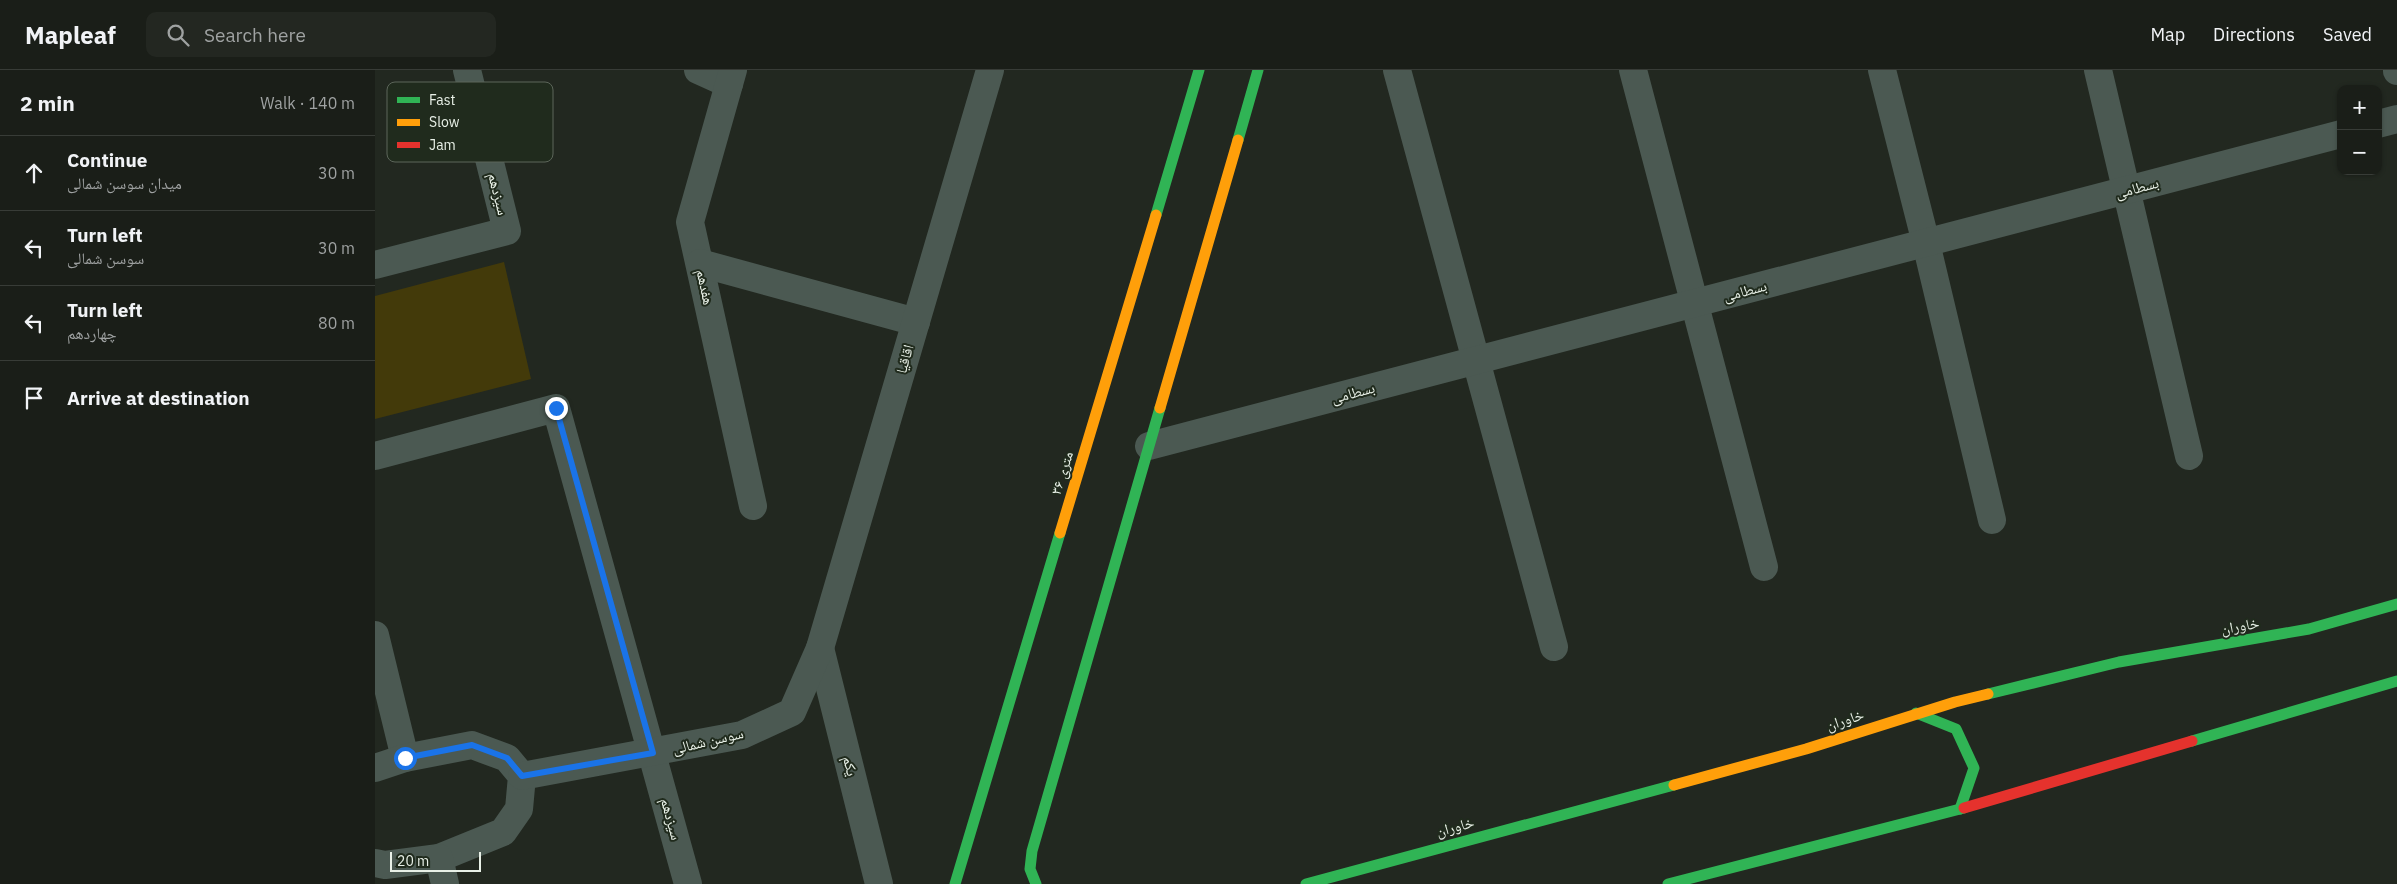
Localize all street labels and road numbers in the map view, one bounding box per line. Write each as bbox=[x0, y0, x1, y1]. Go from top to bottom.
street label: سیزدهم bbox=[483, 171, 513, 217]
street label: بسطامی bbox=[2113, 173, 2161, 203]
street label: هفدهم bbox=[691, 267, 719, 307]
street label: بسطامی bbox=[1721, 276, 1769, 306]
street label: اقاقیا bbox=[891, 342, 918, 376]
street label: بسطامی bbox=[1329, 378, 1377, 408]
street label: ۳۶ متری bbox=[1046, 449, 1078, 497]
street label: خاوران bbox=[2219, 613, 2261, 639]
street label: خاوران bbox=[1824, 704, 1867, 735]
street label: سوسن شمالی bbox=[670, 723, 746, 759]
street label: یکم bbox=[838, 754, 862, 778]
street label: سیزدهم bbox=[656, 796, 686, 843]
street label: خاوران bbox=[1434, 812, 1477, 842]

